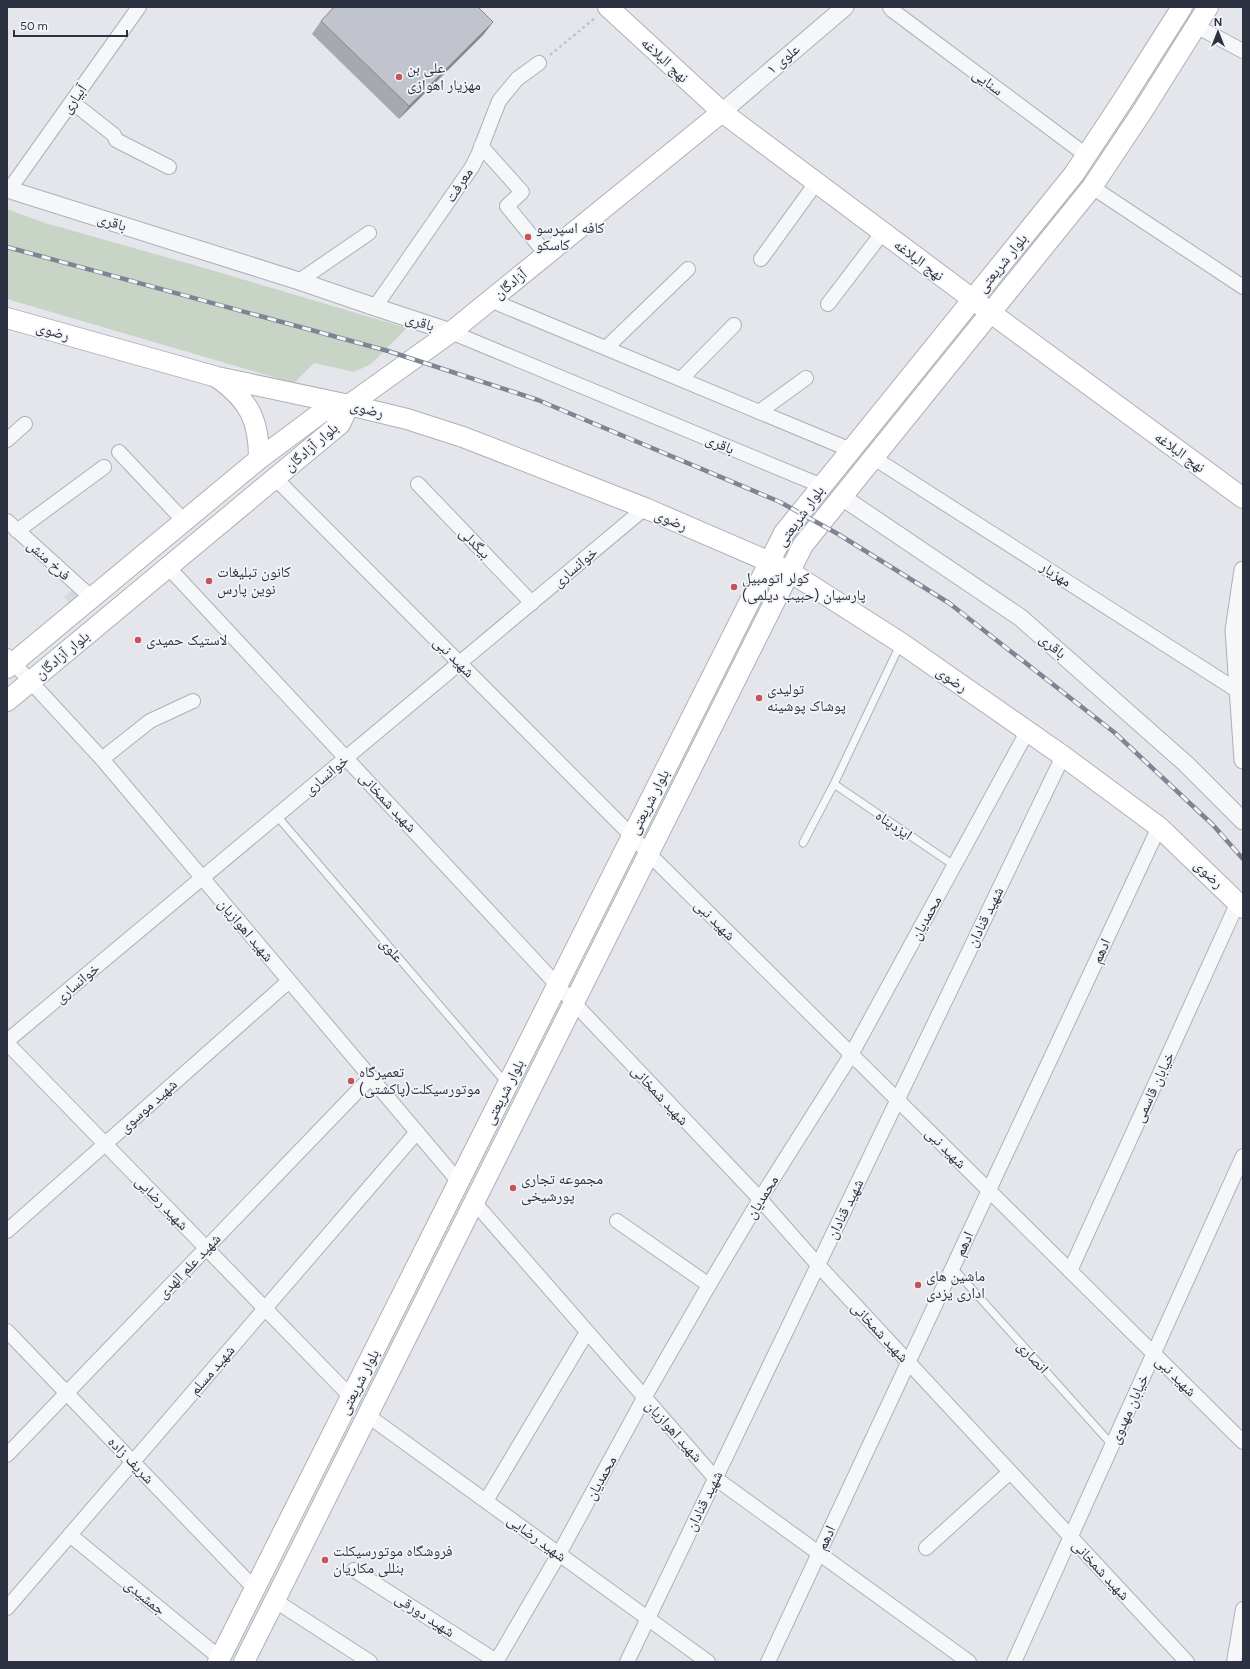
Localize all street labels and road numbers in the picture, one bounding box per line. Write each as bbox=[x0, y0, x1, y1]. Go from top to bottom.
street label: نهج البلاغه bbox=[637, 34, 692, 87]
street label: علوی ۱ bbox=[763, 40, 804, 79]
street label: سنایی bbox=[969, 65, 1007, 100]
street label: آبیاری bbox=[57, 80, 92, 118]
street label: معرفت bbox=[441, 164, 477, 206]
street label: باقری bbox=[95, 209, 129, 236]
street label: بلوار شریعتی bbox=[973, 230, 1032, 297]
street label: نهج البلاغه bbox=[890, 235, 948, 285]
street label: آزادگان bbox=[490, 264, 532, 304]
street label: باقری bbox=[403, 309, 437, 336]
street label: رضوی bbox=[34, 318, 72, 345]
street label: رضوی bbox=[348, 396, 386, 423]
street label: بلوار آزادگان bbox=[280, 419, 342, 476]
street label: نهج البلاغه bbox=[1151, 428, 1209, 477]
street label: باقری bbox=[702, 430, 737, 459]
street label: بلوار شریعتی bbox=[772, 482, 829, 551]
street label: رضوی bbox=[652, 505, 690, 536]
street label: بیگدلی bbox=[455, 523, 494, 563]
street label: فرخ منش bbox=[23, 536, 74, 585]
street label: خوانساری bbox=[549, 543, 602, 592]
street label: مهزیار bbox=[1036, 557, 1075, 591]
street label: بلوار آزادگان bbox=[31, 627, 94, 684]
street label: باقری bbox=[1035, 630, 1070, 663]
street label: شهید نبی bbox=[429, 633, 478, 682]
street label: رضوی bbox=[932, 662, 971, 697]
street label: خوانساری bbox=[300, 751, 353, 800]
street label: بلوار شریعتی bbox=[625, 766, 674, 838]
street label: شهید شمخانی bbox=[355, 768, 421, 837]
street label: ایزدپناه bbox=[872, 806, 916, 844]
street label: رضوی bbox=[1190, 856, 1228, 893]
street label: شهید قنادان bbox=[963, 884, 1008, 951]
street label: محمدیان bbox=[907, 893, 946, 944]
street label: شهید اهوازیان bbox=[214, 895, 278, 966]
street label: شهید نبی bbox=[690, 896, 739, 945]
street label: علوی bbox=[375, 934, 408, 967]
street label: ادهم bbox=[1087, 936, 1115, 967]
street label: خوانساری bbox=[51, 959, 104, 1008]
street label: خیابان قاسمی bbox=[1130, 1049, 1179, 1125]
street label: بلوار شریعتی bbox=[480, 1056, 529, 1128]
street label: شهید شمخانی bbox=[627, 1061, 693, 1130]
street label: شهید موسوی bbox=[115, 1075, 181, 1137]
street label: شهید نبی bbox=[921, 1124, 970, 1173]
street label: شهید رضایی bbox=[131, 1172, 192, 1235]
street label: محمدیان bbox=[742, 1172, 783, 1223]
street label: شهید قنادان bbox=[823, 1176, 868, 1243]
street label: ادهم bbox=[950, 1229, 978, 1260]
street label: شهید علم الهدی bbox=[154, 1230, 225, 1303]
street label: شهید شمخانی bbox=[847, 1298, 913, 1367]
street label: انصاری bbox=[1013, 1337, 1052, 1378]
street label: شهید مسلم bbox=[185, 1341, 239, 1399]
street label: بلوار شریعتی bbox=[335, 1346, 384, 1418]
street label: شهید نبی bbox=[1151, 1352, 1200, 1401]
street label: خیابان مهدوی bbox=[1106, 1371, 1154, 1447]
street label: شهید اهوازیان bbox=[641, 1396, 707, 1466]
street label: شریف زاده bbox=[104, 1433, 158, 1487]
street label: محمدیان bbox=[582, 1453, 621, 1504]
street label: شهید قنادان bbox=[682, 1468, 727, 1535]
street label: شهید رضایی bbox=[503, 1511, 570, 1566]
street label: ادهم bbox=[812, 1523, 840, 1554]
street label: شهید شمخانی bbox=[1068, 1536, 1134, 1605]
street label: جمشیدی bbox=[120, 1575, 169, 1620]
street label: شهید دورقی bbox=[391, 1589, 458, 1642]

